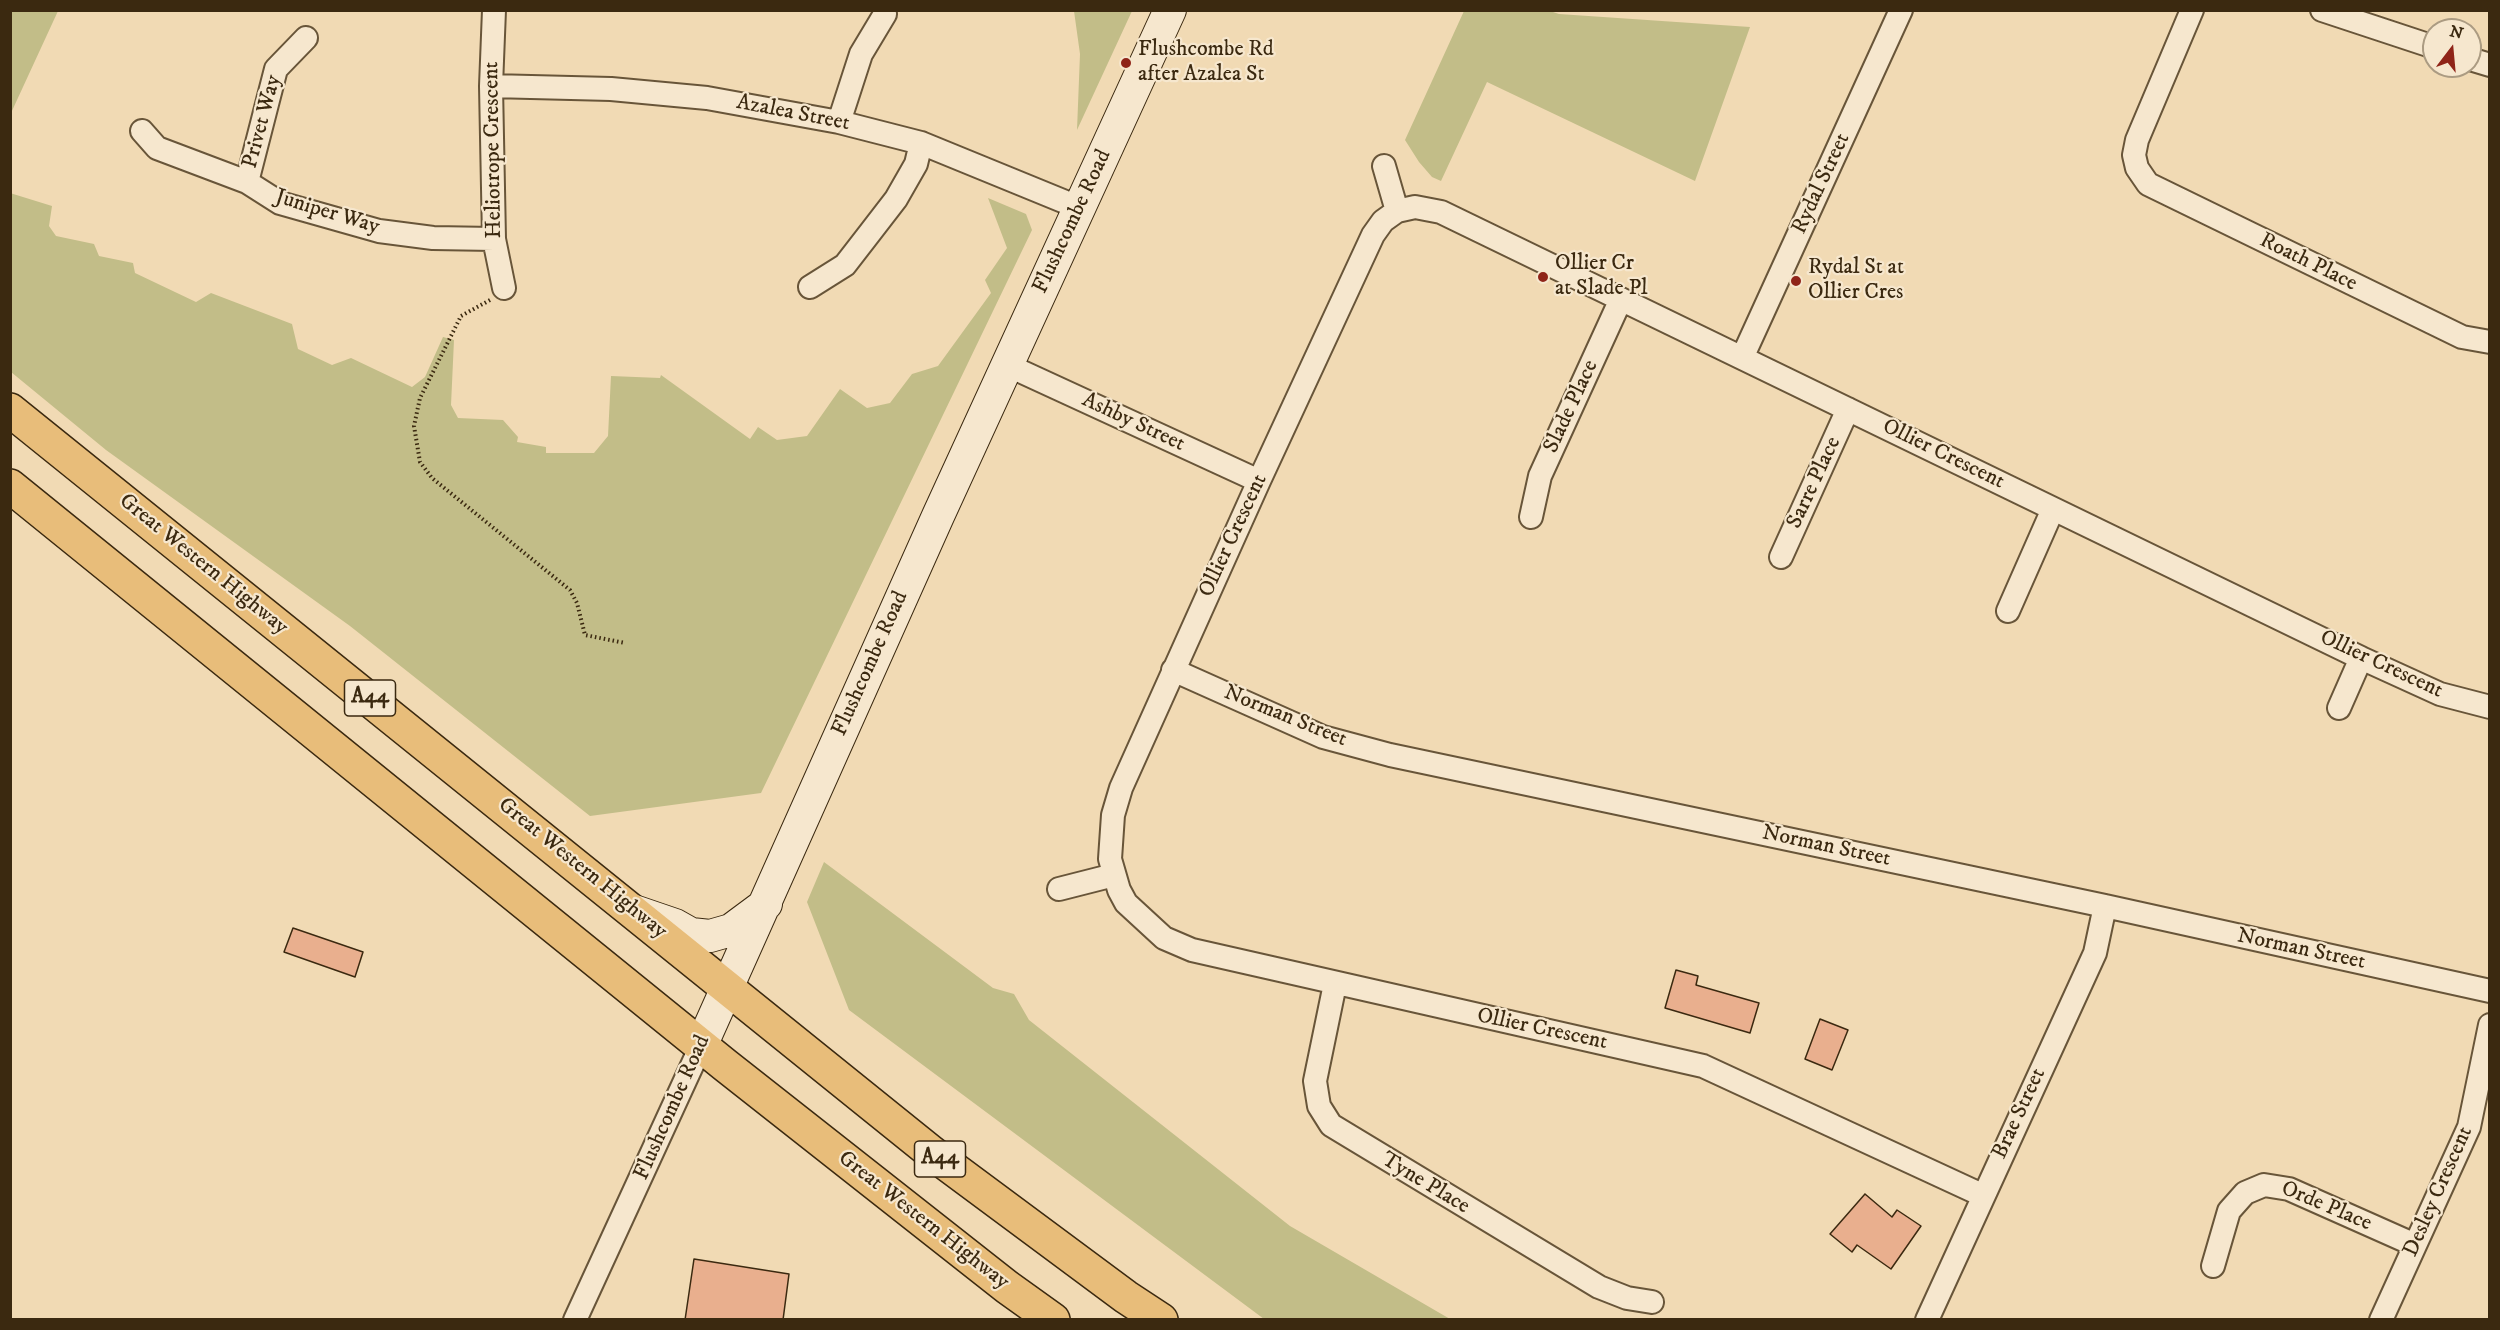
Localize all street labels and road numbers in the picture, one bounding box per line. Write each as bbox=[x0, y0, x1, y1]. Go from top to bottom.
street label: Heliotrope Crescent bbox=[479, 61, 509, 239]
street label: Privet Way bbox=[238, 72, 288, 172]
street label: Azalea Street bbox=[734, 90, 852, 138]
street label: Rydal Street bbox=[1787, 129, 1857, 239]
street label: Flushcombe Road bbox=[1028, 146, 1118, 298]
street label: Juniper Way bbox=[272, 185, 382, 241]
street label: Roath Place bbox=[2255, 228, 2361, 298]
street label: Slade Place bbox=[1539, 356, 1605, 458]
street label: Ashby Street bbox=[1077, 388, 1189, 458]
street label: Ollier Crescent bbox=[1878, 414, 2008, 496]
street label: Sarre Place bbox=[1782, 433, 1848, 533]
street label: Ollier Crescent bbox=[1194, 470, 1274, 602]
street label: Great Western Highway bbox=[113, 489, 293, 641]
street label: Flushcombe Road bbox=[827, 587, 915, 741]
street label: Ollier Crescent bbox=[2315, 625, 2447, 705]
road number: A44 bbox=[344, 680, 395, 716]
street label: Norman Street bbox=[1220, 680, 1350, 754]
street label: Great Western Highway bbox=[492, 793, 672, 945]
street label: Norman Street bbox=[1759, 821, 1893, 873]
street label: Norman Street bbox=[2234, 924, 2368, 976]
street label: Ollier Crescent bbox=[1474, 1003, 1610, 1057]
street label: Flushcombe Road bbox=[629, 1031, 717, 1185]
street label: Brae Street bbox=[1987, 1064, 2053, 1164]
street label: Desley Crescent bbox=[2399, 1123, 2479, 1261]
road number: A44 bbox=[914, 1141, 966, 1177]
street label: Great Western Highway bbox=[832, 1146, 1014, 1296]
street label: Tyne Place bbox=[1376, 1147, 1474, 1221]
street label: Orde Place bbox=[2277, 1176, 2375, 1238]

